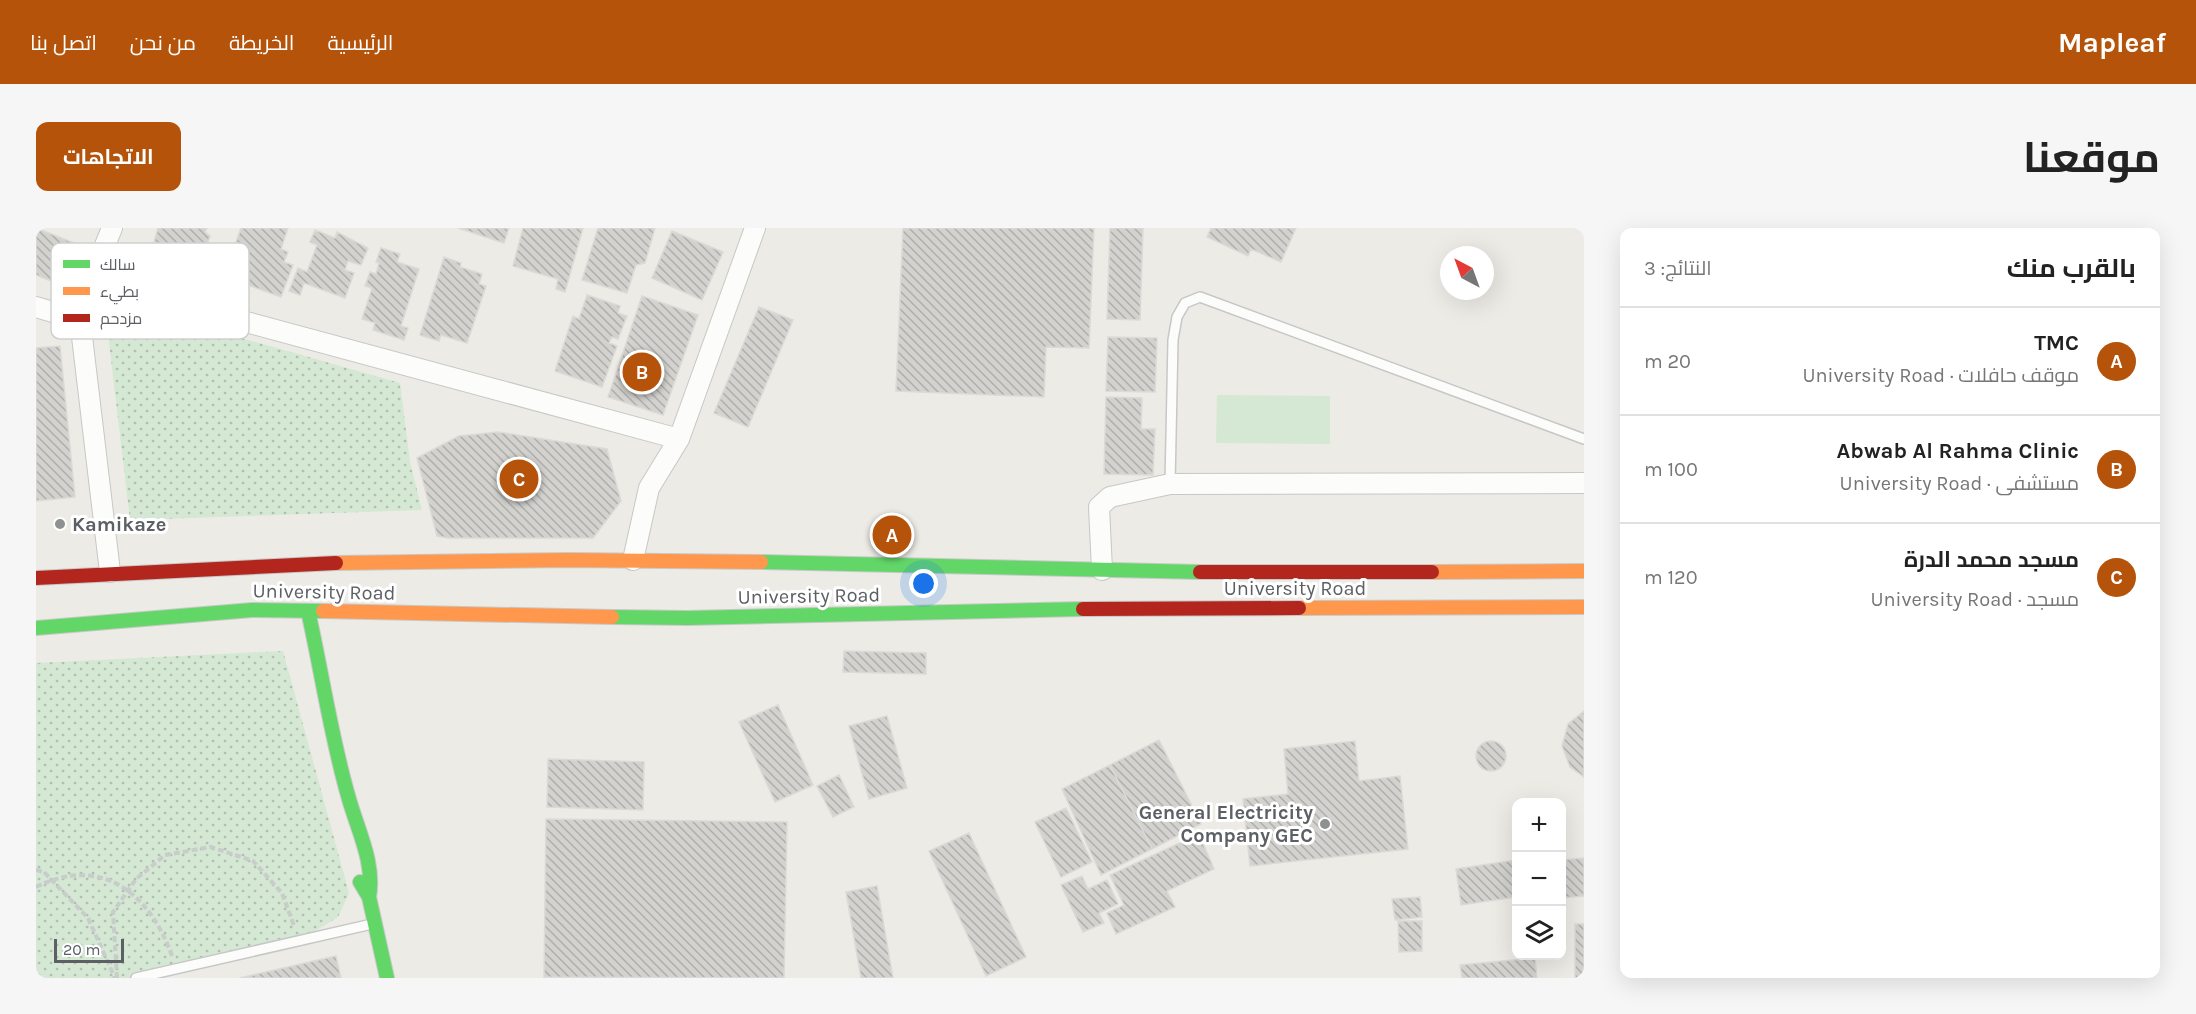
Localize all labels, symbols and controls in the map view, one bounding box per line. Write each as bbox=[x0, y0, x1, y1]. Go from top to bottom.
text: Mapleaf bbox=[2058, 26, 2166, 59]
text: اتصل بنا bbox=[30, 31, 97, 55]
text: من نحن bbox=[130, 31, 196, 55]
text: الخريطة bbox=[229, 31, 294, 55]
text: الرئيسية bbox=[327, 31, 393, 55]
button: الاتجاهات bbox=[36, 122, 181, 191]
text: موقعنا bbox=[2023, 133, 2160, 183]
legend bbox=[51, 243, 249, 339]
north arrow bbox=[1440, 246, 1494, 300]
text: بالقرب منك bbox=[2007, 253, 2136, 284]
text: سالك bbox=[100, 255, 135, 274]
text: النتائج: 3 bbox=[1644, 257, 1712, 280]
text: بطيء bbox=[100, 282, 139, 305]
text: مزدحم bbox=[100, 309, 142, 330]
text: TMC bbox=[2034, 330, 2079, 356]
pin: B bbox=[622, 350, 662, 394]
text: 20 m bbox=[1644, 350, 1691, 373]
text: A bbox=[2110, 350, 2123, 373]
text: موقف حافلات · University Road bbox=[1802, 364, 2079, 387]
text: Abwab Al Rahma Clinic bbox=[1837, 438, 2079, 464]
pin: C bbox=[500, 456, 538, 502]
text: 100 m bbox=[1644, 458, 1698, 481]
text: B bbox=[2110, 458, 2123, 481]
text: مستشفى · University Road bbox=[1840, 472, 2079, 495]
pin: A bbox=[872, 512, 912, 558]
place label: Kamikaze bbox=[72, 513, 166, 536]
marker: Kamikaze bbox=[53, 517, 67, 531]
text: مسجد محمد الدرة bbox=[1904, 547, 2079, 573]
text: 120 m bbox=[1644, 566, 1698, 589]
text: C bbox=[2110, 566, 2123, 589]
your location bbox=[909, 569, 938, 598]
street label: University Road bbox=[1224, 577, 1366, 600]
street label: University Road bbox=[252, 579, 396, 605]
street label: University Road bbox=[737, 583, 881, 609]
text: مسجد · University Road bbox=[1870, 588, 2079, 611]
map controls bbox=[1512, 798, 1566, 960]
button: + bbox=[1512, 798, 1566, 852]
place label: General Electricity Company GEC bbox=[1139, 801, 1313, 847]
marker: General Electricity Company GEC bbox=[1318, 817, 1332, 831]
button: − bbox=[1512, 852, 1566, 906]
button: layers bbox=[1512, 906, 1566, 960]
scale bar bbox=[54, 936, 124, 964]
text: 20 m bbox=[63, 940, 101, 959]

